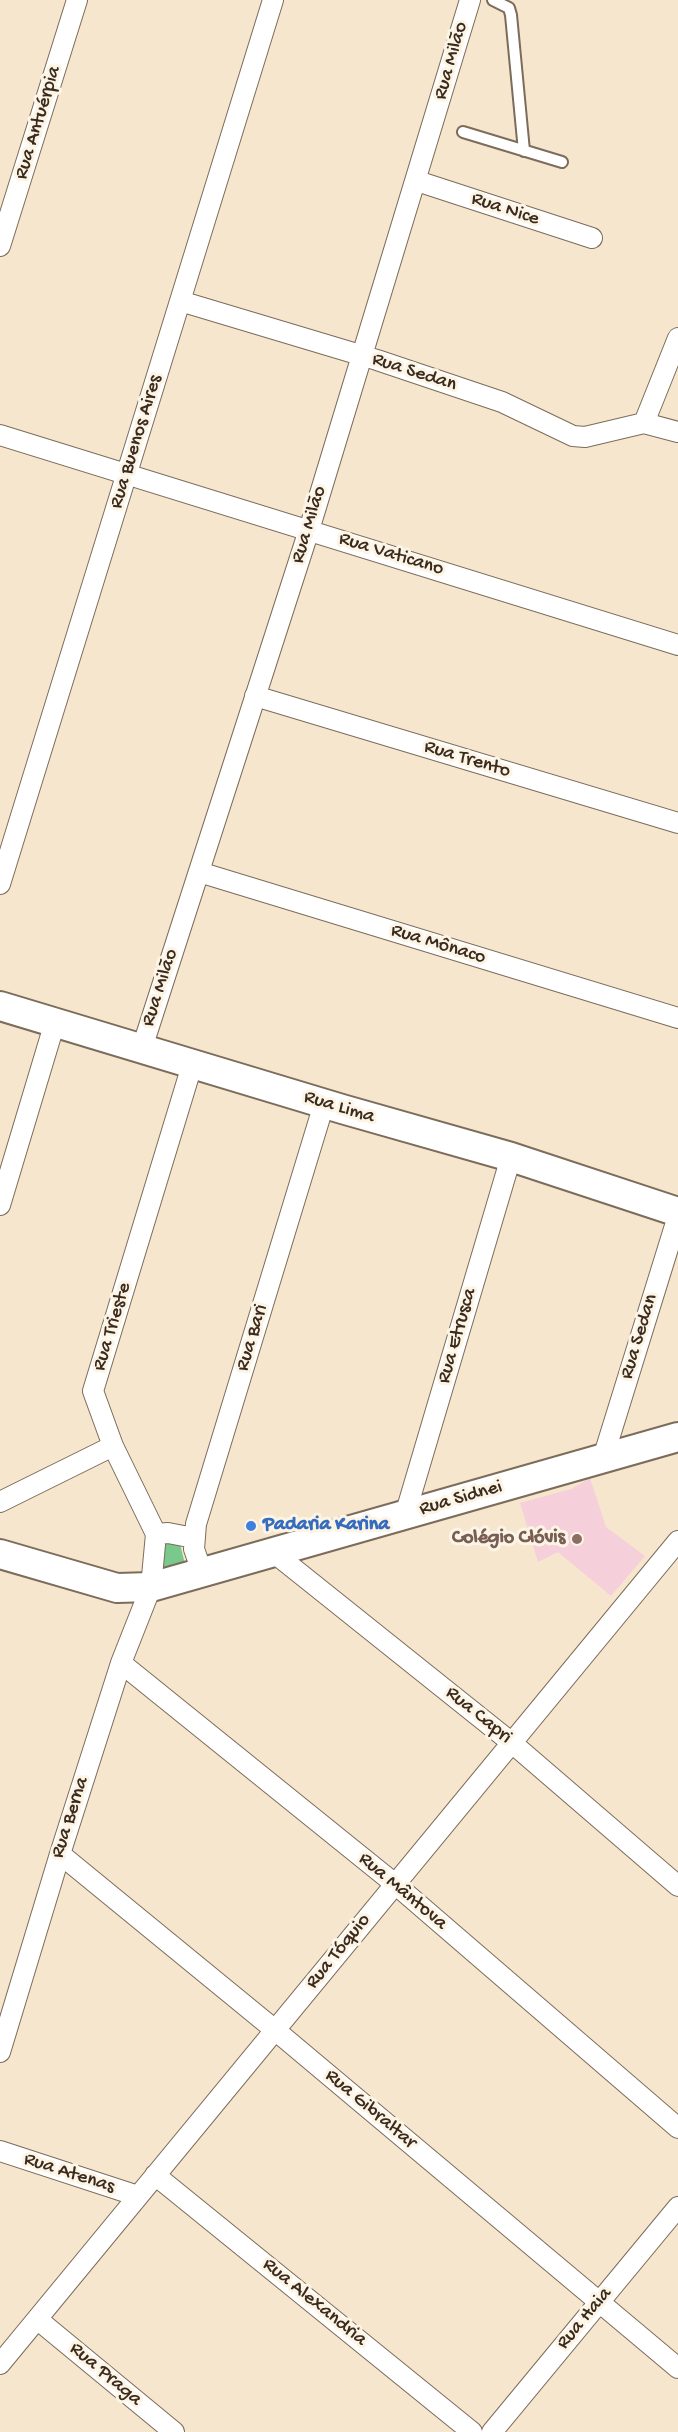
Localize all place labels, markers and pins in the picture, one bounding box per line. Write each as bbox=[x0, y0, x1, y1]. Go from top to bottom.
place label: Padaria Karina bbox=[263, 1514, 389, 1538]
marker: Padaria Karina bbox=[244, 1519, 258, 1533]
place label: Colégio Clóvis bbox=[452, 1527, 565, 1551]
marker: Colégio Clóvis bbox=[570, 1532, 584, 1546]

